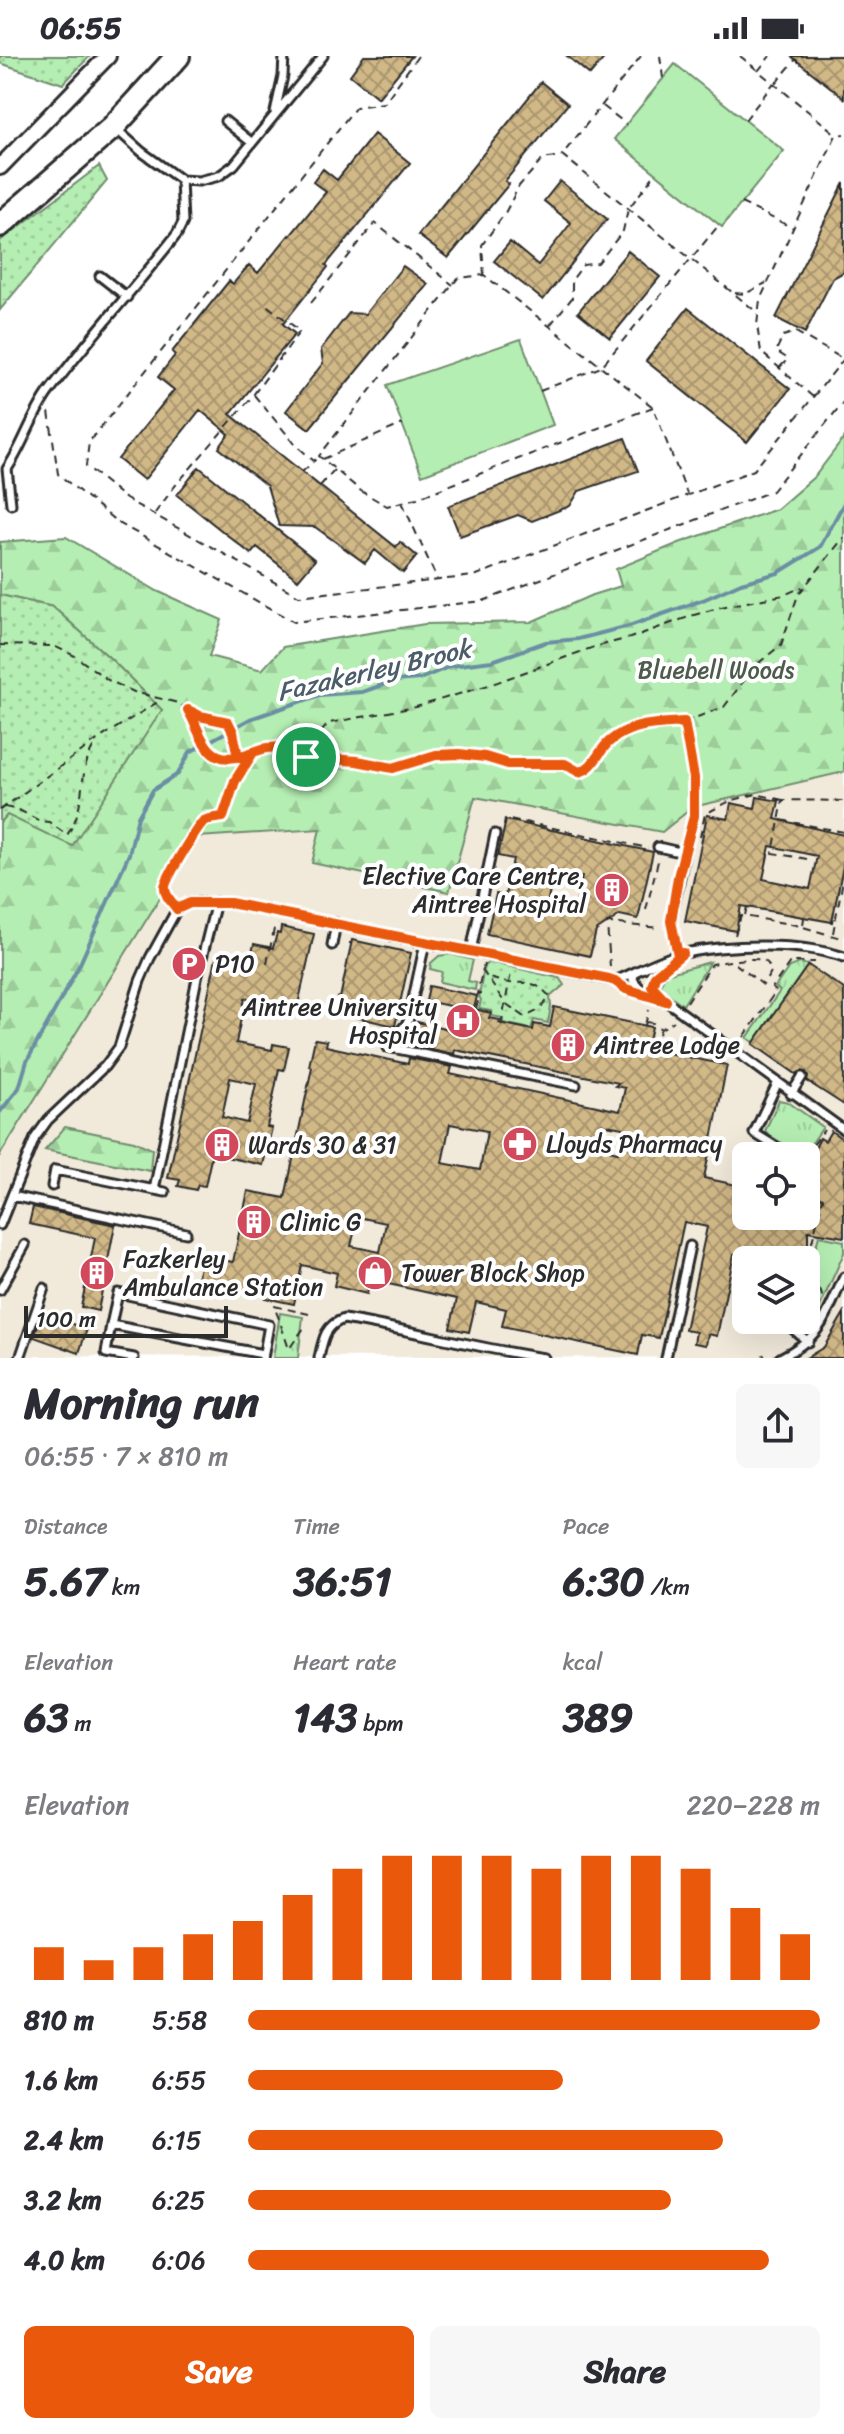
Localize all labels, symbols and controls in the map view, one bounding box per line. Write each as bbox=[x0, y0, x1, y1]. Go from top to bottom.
text: 06:55 bbox=[40, 1, 122, 55]
water label: Fazakerley Brook bbox=[273, 625, 479, 715]
park label: Bluebell Woods bbox=[638, 649, 795, 691]
pin bbox=[272, 723, 340, 791]
icon: arrive bbox=[284, 735, 328, 779]
place label: Elective Care Centre, Aintree Hospital bbox=[362, 855, 587, 925]
building icon: Elective Care Centre, Aintree Hospital bbox=[593, 871, 631, 909]
place label: P10 bbox=[215, 943, 255, 985]
parking icon: P10 bbox=[170, 945, 208, 983]
place label: Aintree University Hospital bbox=[241, 986, 438, 1056]
hospital icon: Aintree University Hospital bbox=[444, 1002, 482, 1040]
place label: Aintree Lodge bbox=[593, 1024, 740, 1066]
building icon: Aintree Lodge bbox=[549, 1026, 587, 1064]
place label: Lloyds Pharmacy bbox=[546, 1123, 723, 1165]
place label: Wards 30 & 31 bbox=[248, 1124, 397, 1166]
pharmacy icon: Lloyds Pharmacy bbox=[501, 1125, 539, 1163]
building icon: Wards 30 & 31 bbox=[203, 1126, 241, 1164]
map controls bbox=[732, 1142, 820, 1334]
button: locate bbox=[732, 1142, 820, 1230]
place label: Clinic G bbox=[280, 1201, 361, 1243]
building icon: Clinic G bbox=[235, 1203, 273, 1241]
place label: Fazkerley Ambulance Station bbox=[122, 1238, 323, 1308]
button: layers bbox=[732, 1246, 820, 1334]
place label: Tower Block Shop bbox=[401, 1252, 585, 1294]
building icon: Fazkerley Ambulance Station bbox=[78, 1254, 116, 1292]
shop icon: Tower Block Shop bbox=[356, 1254, 394, 1292]
text: 100 m bbox=[36, 1300, 96, 1339]
scale bar bbox=[24, 1302, 228, 1338]
text: Morning run bbox=[24, 1364, 259, 1442]
button: share bbox=[736, 1384, 820, 1468]
text: 06:55 · 7 × 810 m bbox=[24, 1433, 228, 1479]
text: Distance bbox=[24, 1507, 108, 1546]
text: Time bbox=[293, 1507, 340, 1546]
text: Pace bbox=[563, 1507, 609, 1546]
text: 5.67 bbox=[24, 1546, 106, 1617]
text: 36:51 bbox=[293, 1546, 392, 1617]
text: 6:30 bbox=[563, 1546, 645, 1617]
text: km bbox=[106, 1568, 140, 1607]
text: /km bbox=[645, 1568, 690, 1607]
text: Elevation bbox=[24, 1643, 113, 1682]
text: Heart rate bbox=[293, 1643, 397, 1682]
text: kcal bbox=[563, 1643, 603, 1682]
text: 63 bbox=[24, 1682, 69, 1753]
text: 143 bbox=[293, 1682, 357, 1753]
text: 389 bbox=[563, 1682, 633, 1753]
text: m bbox=[69, 1704, 91, 1743]
text: bpm bbox=[357, 1704, 404, 1743]
text: Elevation bbox=[24, 1782, 129, 1828]
text: 220–228 m bbox=[686, 1782, 820, 1828]
text: 810 m bbox=[24, 1997, 94, 2043]
text: 5:58 bbox=[152, 1997, 207, 2043]
text: 1.6 km bbox=[24, 2057, 98, 2103]
text: 6:55 bbox=[152, 2057, 206, 2103]
text: 2.4 km bbox=[24, 2117, 104, 2163]
text: 6:15 bbox=[152, 2117, 202, 2163]
text: 3.2 km bbox=[24, 2177, 102, 2223]
text: 6:25 bbox=[152, 2177, 206, 2223]
text: 4.0 km bbox=[24, 2237, 105, 2283]
text: 6:06 bbox=[152, 2237, 206, 2283]
button: Save bbox=[24, 2326, 414, 2418]
button: Share bbox=[430, 2326, 820, 2418]

